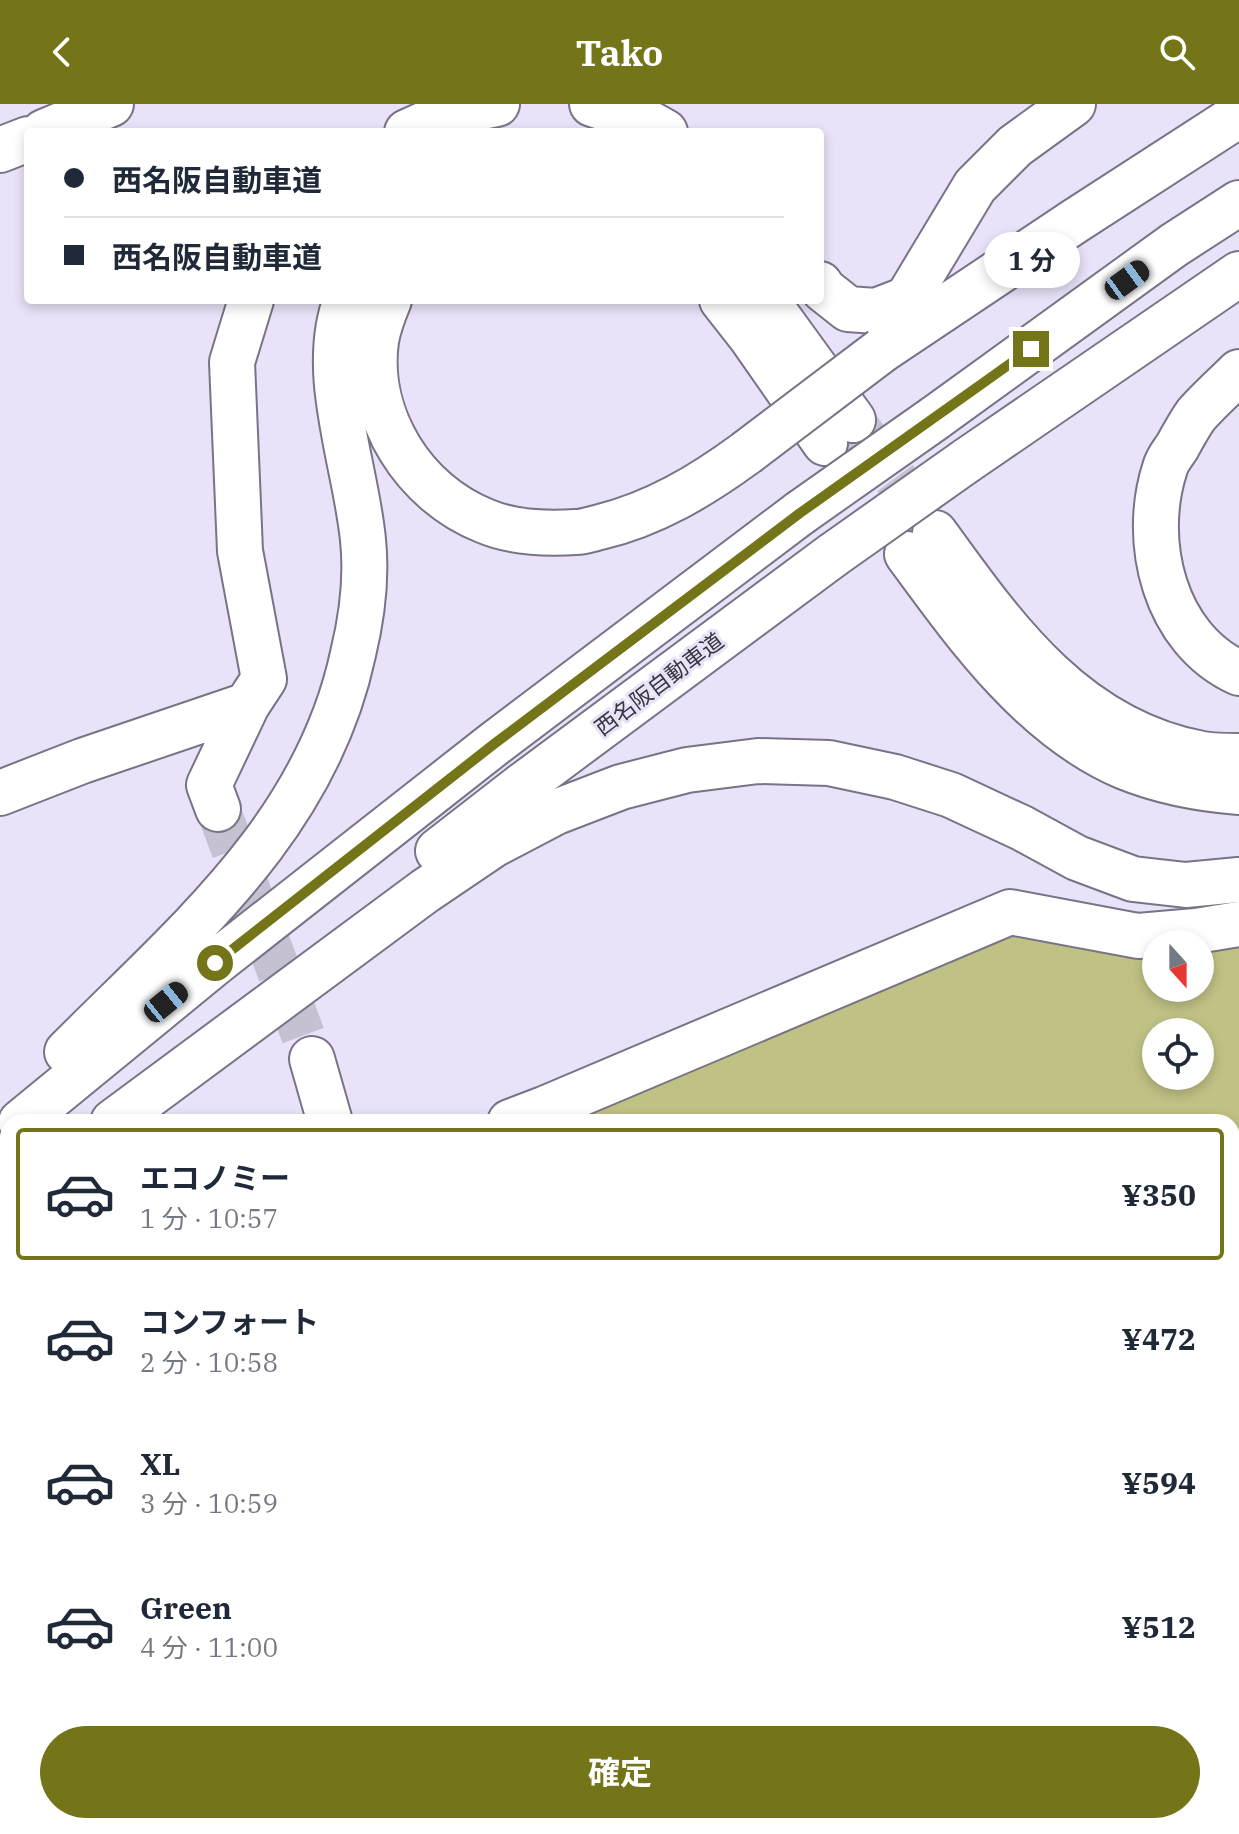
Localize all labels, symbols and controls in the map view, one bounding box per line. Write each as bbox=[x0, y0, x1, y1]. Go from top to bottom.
text: Tako bbox=[576, 29, 663, 76]
icon: back bbox=[40, 30, 84, 74]
icon: search bbox=[1155, 30, 1199, 74]
text: 西名阪自動車道 bbox=[112, 160, 322, 199]
callout: 1 分 bbox=[983, 233, 1079, 289]
text: 西名阪自動車道 bbox=[112, 237, 322, 276]
text: 1 分 bbox=[1008, 243, 1056, 277]
car bbox=[1101, 256, 1153, 304]
route end bbox=[1013, 331, 1049, 367]
street label: 西名阪自動車道 bbox=[588, 626, 729, 742]
north arrow bbox=[1142, 930, 1214, 1002]
map controls bbox=[1142, 930, 1214, 1090]
route start bbox=[197, 945, 233, 981]
car bbox=[140, 978, 192, 1026]
button: locate bbox=[1142, 1018, 1214, 1090]
icon: car bbox=[44, 1158, 116, 1230]
text: エコノミー bbox=[140, 1158, 290, 1197]
text: ¥350 bbox=[1122, 1175, 1196, 1214]
text: 1 分 · 10:57 bbox=[140, 1201, 278, 1235]
icon: car bbox=[44, 1302, 116, 1374]
text: コンフォート bbox=[140, 1302, 319, 1341]
text: ¥472 bbox=[1122, 1319, 1196, 1358]
text: 2 分 · 10:58 bbox=[140, 1345, 278, 1379]
text: XL bbox=[140, 1444, 180, 1483]
icon: car bbox=[44, 1446, 116, 1518]
text: ¥594 bbox=[1122, 1463, 1196, 1502]
text: 3 分 · 10:59 bbox=[140, 1486, 278, 1520]
text: Green bbox=[140, 1588, 232, 1627]
icon: car bbox=[44, 1590, 116, 1662]
text: ¥512 bbox=[1122, 1607, 1196, 1646]
text: 4 分 · 11:00 bbox=[140, 1630, 278, 1664]
button: 確定 bbox=[40, 1726, 1200, 1818]

